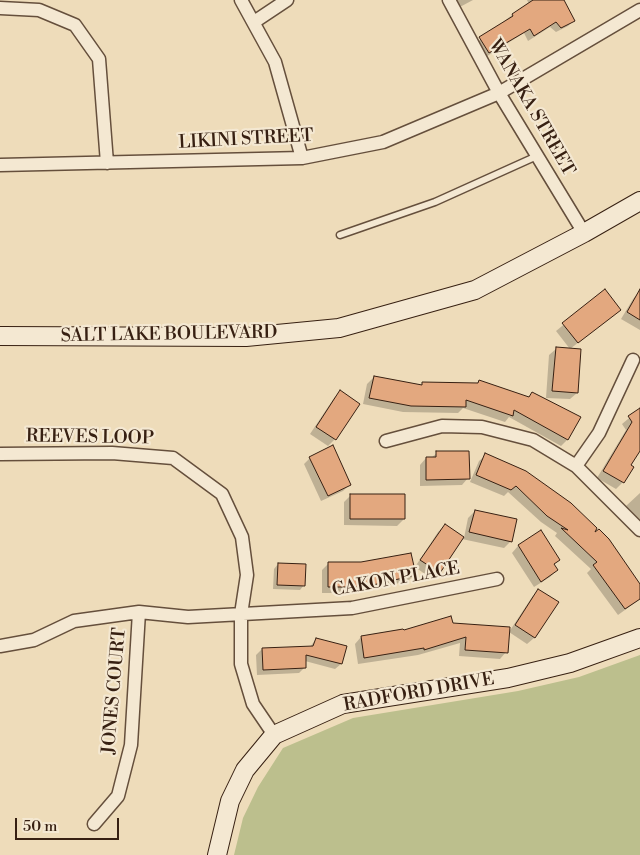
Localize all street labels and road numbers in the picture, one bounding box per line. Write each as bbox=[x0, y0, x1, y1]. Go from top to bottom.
street label: WANAKA STREET bbox=[483, 36, 579, 180]
street label: LIKINI STREET bbox=[178, 126, 314, 154]
street label: SALT LAKE BOULEVARD bbox=[60, 322, 278, 348]
street label: REEVES LOOP bbox=[26, 426, 154, 450]
street label: CAKON PLACE bbox=[330, 558, 462, 602]
street label: JONES COURT bbox=[99, 627, 131, 755]
street label: RADFORD DRIVE bbox=[342, 669, 496, 717]

